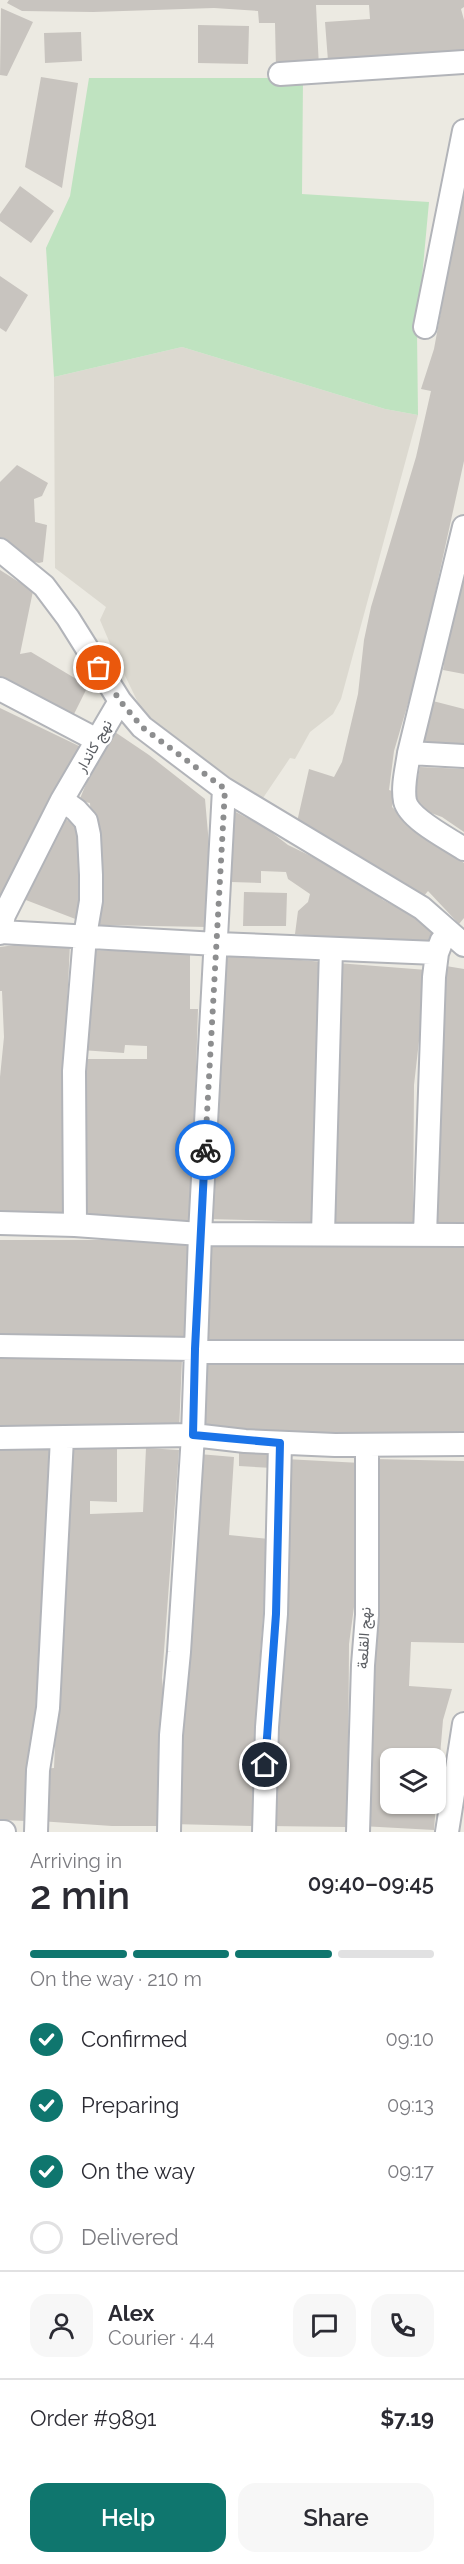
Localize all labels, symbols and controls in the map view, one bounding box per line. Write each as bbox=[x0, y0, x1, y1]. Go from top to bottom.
pin bbox=[73, 642, 124, 693]
icon: bag bbox=[82, 651, 115, 684]
street label: نهج كاندار bbox=[71, 717, 118, 777]
courier bbox=[175, 1120, 235, 1180]
icon: bike bbox=[189, 1134, 222, 1167]
street label: نهج القلعة bbox=[353, 1606, 377, 1670]
pin bbox=[239, 1739, 290, 1790]
icon: home bbox=[248, 1748, 281, 1781]
map controls bbox=[380, 1748, 446, 1814]
button: layers bbox=[380, 1748, 446, 1814]
text: Arriving in bbox=[30, 1849, 122, 1873]
text: 09:40–09:45 bbox=[308, 1870, 434, 1896]
text: 2 min bbox=[30, 1872, 130, 1918]
text: On the way · 210 m bbox=[30, 1967, 202, 1991]
icon: check bbox=[30, 2023, 63, 2056]
text: Confirmed bbox=[81, 2026, 188, 2052]
text: 09:10 bbox=[385, 2027, 434, 2051]
icon: check bbox=[30, 2089, 63, 2122]
text: Preparing bbox=[81, 2092, 179, 2118]
text: 09:13 bbox=[387, 2093, 434, 2117]
icon: check bbox=[30, 2155, 63, 2188]
text: On the way bbox=[81, 2158, 195, 2184]
text: 09:17 bbox=[387, 2159, 434, 2183]
text: Delivered bbox=[81, 2224, 179, 2250]
button: person bbox=[30, 2294, 93, 2357]
button: chat bbox=[293, 2294, 356, 2357]
button: phone bbox=[371, 2294, 434, 2357]
text: Alex bbox=[108, 2300, 154, 2326]
text: Courier · 4.4 bbox=[108, 2326, 215, 2350]
text: Order #9891 bbox=[30, 2405, 156, 2431]
text: $7.19 bbox=[380, 2405, 434, 2431]
button: Help bbox=[30, 2483, 226, 2552]
button: Share bbox=[238, 2483, 434, 2552]

